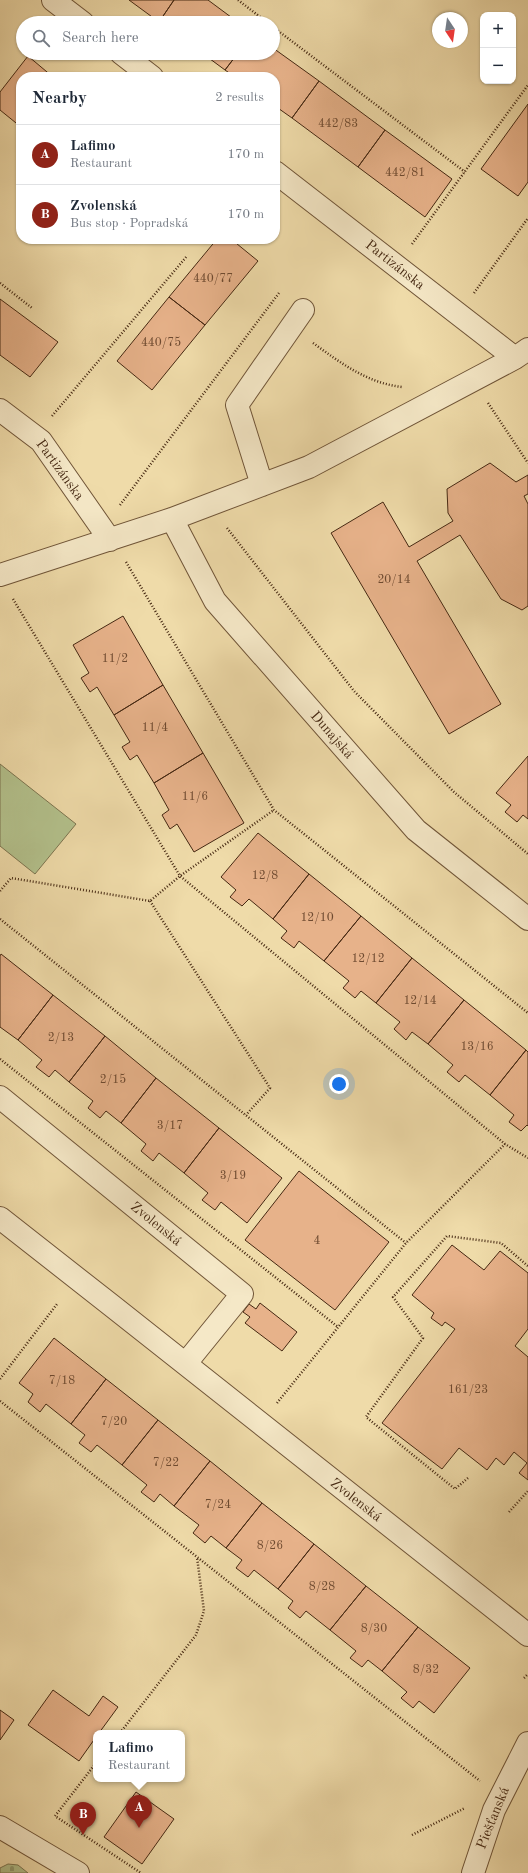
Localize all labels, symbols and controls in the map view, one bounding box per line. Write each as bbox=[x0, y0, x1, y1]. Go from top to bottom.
north arrow bbox=[432, 12, 468, 48]
map controls bbox=[480, 12, 516, 84]
button: + bbox=[480, 12, 516, 48]
search box bbox=[16, 16, 280, 60]
icon: search bbox=[30, 27, 52, 49]
text: Search here bbox=[62, 31, 139, 46]
button: − bbox=[480, 48, 516, 84]
text: Nearby bbox=[32, 90, 87, 107]
text: 2 results bbox=[215, 91, 264, 104]
house number: 442/83 bbox=[318, 118, 358, 130]
text: Lafimo bbox=[70, 139, 116, 154]
text: A bbox=[40, 148, 50, 161]
text: 170 m bbox=[227, 148, 264, 161]
text: Restaurant bbox=[70, 157, 132, 170]
house number: 442/81 bbox=[385, 167, 425, 179]
text: Zvolenská bbox=[70, 199, 137, 214]
text: B bbox=[40, 208, 50, 221]
text: 170 m bbox=[227, 208, 264, 221]
text: Bus stop · Popradská bbox=[70, 217, 188, 230]
street label: Partizánska bbox=[363, 238, 427, 292]
house number: 440/77 bbox=[193, 273, 233, 285]
house number: 440/75 bbox=[141, 336, 181, 349]
street label: Partizánska bbox=[33, 437, 87, 503]
house number: 20/14 bbox=[377, 574, 411, 586]
house number: 11/2 bbox=[102, 653, 128, 665]
street label: Dunajská bbox=[308, 709, 356, 761]
house number: 11/4 bbox=[142, 722, 168, 734]
house number: 11/6 bbox=[182, 791, 208, 803]
house number: 12/8 bbox=[252, 870, 278, 882]
house number: 12/10 bbox=[300, 912, 334, 924]
house number: 12/12 bbox=[351, 953, 385, 965]
house number: 12/14 bbox=[403, 995, 437, 1007]
house number: 2/13 bbox=[48, 1032, 74, 1044]
house number: 13/16 bbox=[460, 1041, 494, 1053]
house number: 2/15 bbox=[100, 1073, 126, 1086]
your location bbox=[329, 1074, 349, 1094]
house number: 3/17 bbox=[157, 1120, 183, 1132]
house number: 3/19 bbox=[220, 1170, 246, 1182]
street label: Zvolenská bbox=[128, 1199, 184, 1249]
house number: 4 bbox=[314, 1235, 321, 1247]
house number: 7/18 bbox=[49, 1375, 75, 1387]
house number: 161/23 bbox=[448, 1384, 488, 1396]
house number: 7/20 bbox=[101, 1416, 127, 1428]
house number: 7/22 bbox=[153, 1457, 179, 1469]
street label: Zvolenská bbox=[328, 1476, 384, 1524]
house number: 7/24 bbox=[205, 1499, 231, 1511]
house number: 8/26 bbox=[257, 1540, 283, 1552]
house number: 8/28 bbox=[309, 1581, 335, 1593]
house number: 8/30 bbox=[361, 1623, 387, 1635]
house number: 8/32 bbox=[413, 1664, 439, 1676]
popup bbox=[93, 1730, 185, 1782]
text: Lafimo bbox=[108, 1741, 154, 1756]
text: Restaurant bbox=[108, 1759, 170, 1772]
street label: Piešťanská bbox=[474, 1785, 512, 1851]
pin: A bbox=[126, 1795, 152, 1828]
pin: B bbox=[70, 1802, 96, 1835]

